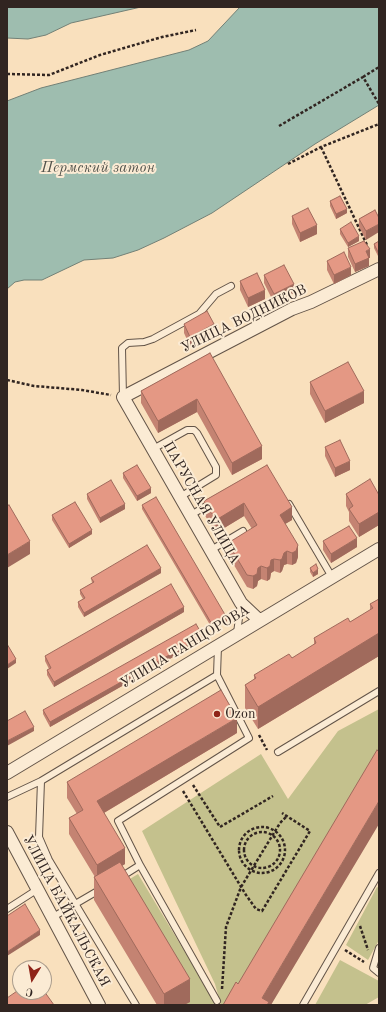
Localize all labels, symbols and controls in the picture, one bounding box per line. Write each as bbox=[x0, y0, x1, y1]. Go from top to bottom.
water label: Пермский затон bbox=[41, 159, 155, 177]
street label: УЛИЦА ВОДНИКОВ bbox=[178, 281, 310, 357]
street label: ПАРУСНАЯ УЛИЦА bbox=[159, 439, 243, 567]
street label: УЛИЦА ТАНЦОРОВА bbox=[117, 602, 253, 692]
place label: Ozon bbox=[225, 706, 255, 722]
marker: Ozon bbox=[212, 709, 222, 719]
street label: УЛИЦА БАЙКАЛЬСКАЯ bbox=[19, 832, 113, 990]
north arrow bbox=[12, 960, 52, 1000]

